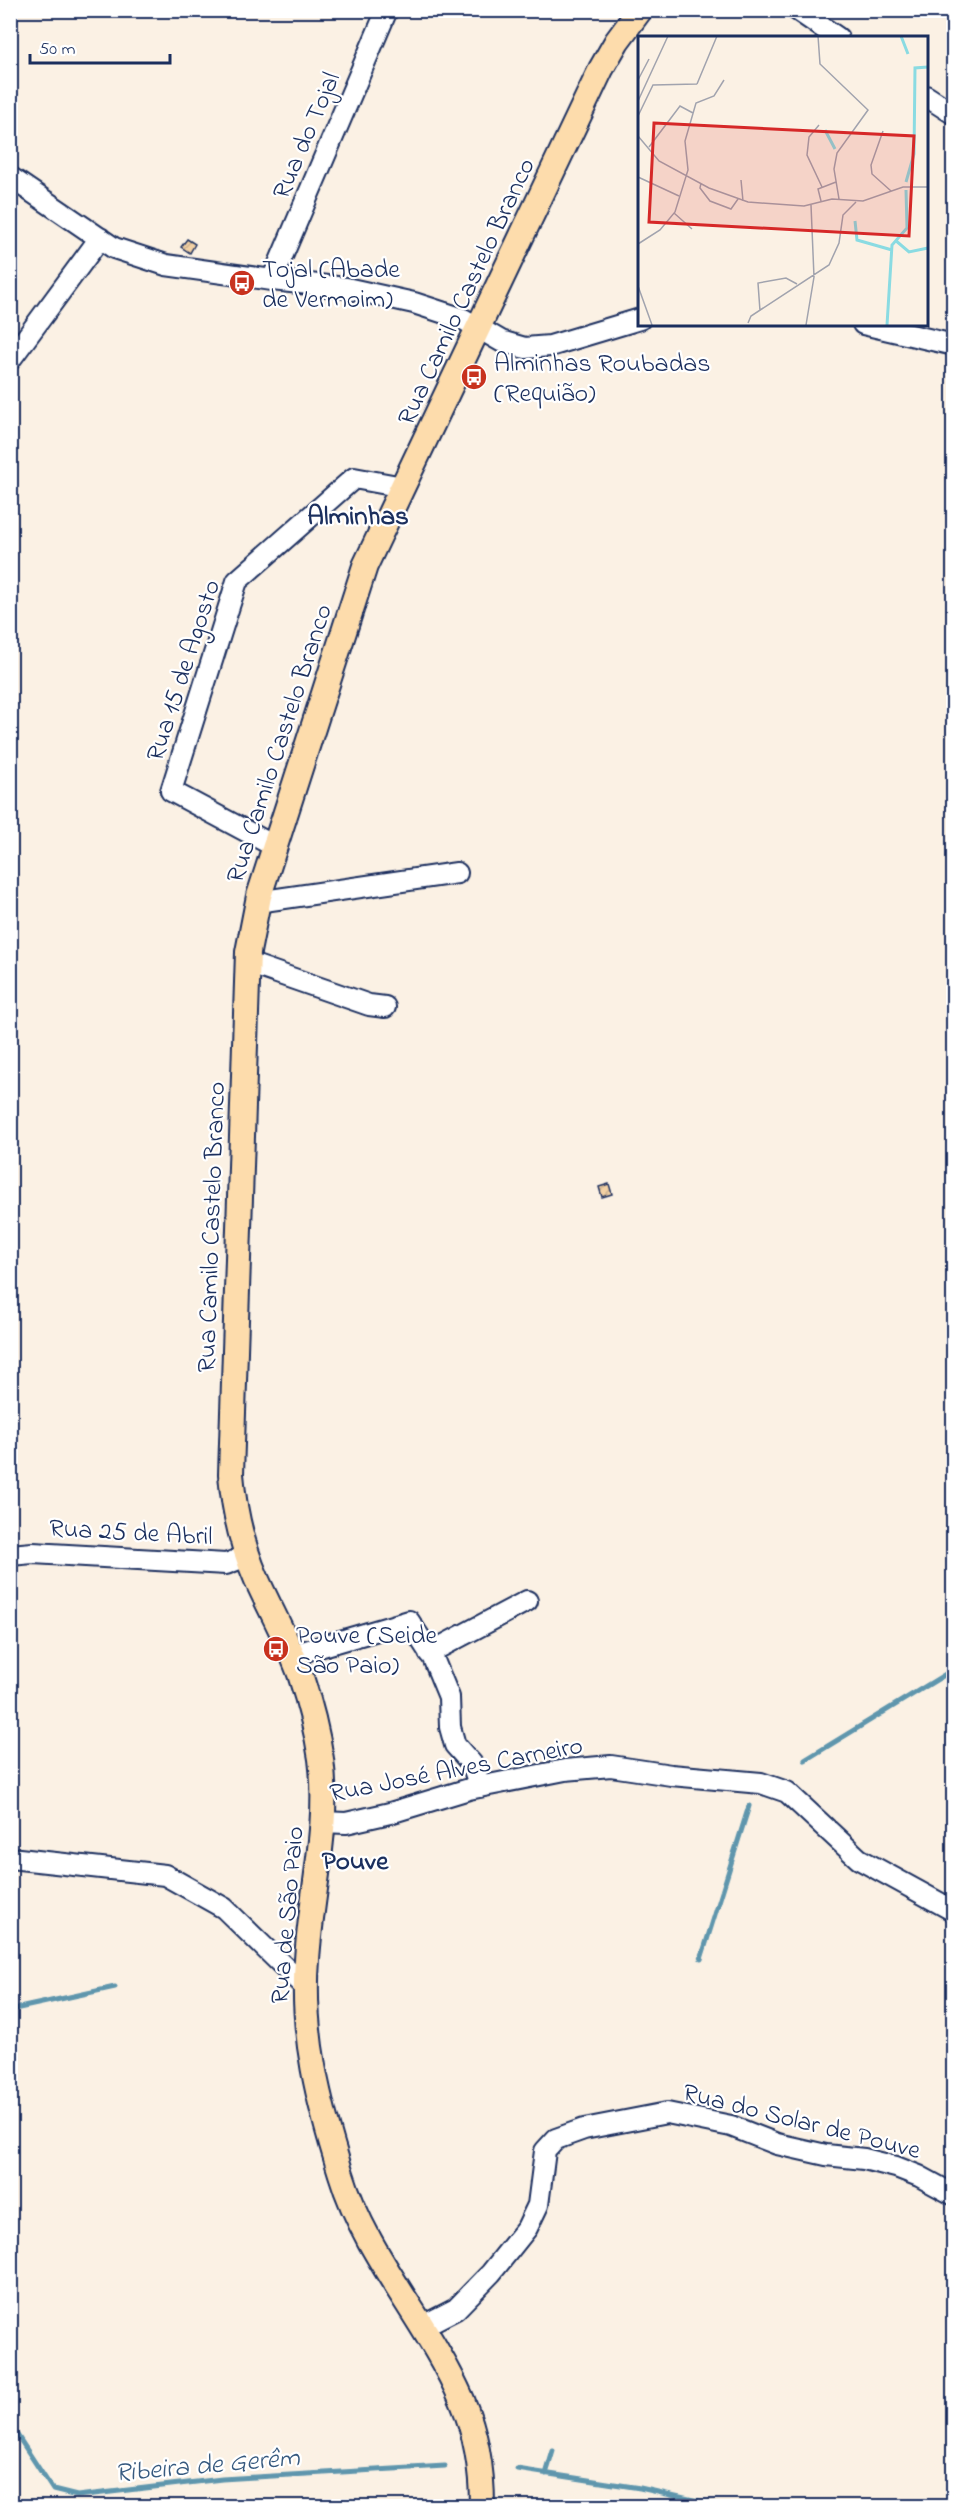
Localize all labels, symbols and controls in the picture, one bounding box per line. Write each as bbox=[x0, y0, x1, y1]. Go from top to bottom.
scale bar bbox=[30, 27, 170, 65]
inset map bbox=[638, 36, 928, 326]
text: 50 m bbox=[39, 37, 76, 63]
street label: Rua do Tojal bbox=[264, 67, 352, 206]
street label: Rua Camilo Castelo Branco bbox=[389, 152, 546, 432]
place label: Tojal (Abade de Vermoim) bbox=[262, 252, 400, 320]
bus stop icon: Tojal (Abade de Vermoim) bbox=[227, 268, 257, 298]
place label: Alminhas Roubadas (Requião) bbox=[494, 346, 711, 414]
bus stop icon: Alminhas Roubadas (Requião) bbox=[459, 362, 489, 392]
district label: Alminhas bbox=[307, 498, 409, 537]
street label: Rua 15 de Agosto bbox=[138, 575, 232, 767]
street label: Rua Camilo Castelo Branco bbox=[218, 600, 344, 888]
street label: Rua Camilo Castelo Branco bbox=[189, 1081, 237, 1373]
street label: Rua 25 de Abril bbox=[48, 1511, 214, 1557]
place label: Pouve (Seide São Paio) bbox=[296, 1618, 437, 1686]
bus stop icon: Pouve (Seide São Paio) bbox=[261, 1634, 291, 1664]
street label: Rua José Alves Carneiro bbox=[327, 1728, 586, 1814]
street label: Rua de São Paio bbox=[262, 1825, 316, 2006]
district label: Pouve bbox=[322, 1843, 389, 1882]
street label: Rua do Solar de Pouve bbox=[678, 2075, 924, 2171]
water label: Ribeira de Gerêm bbox=[113, 2439, 302, 2494]

